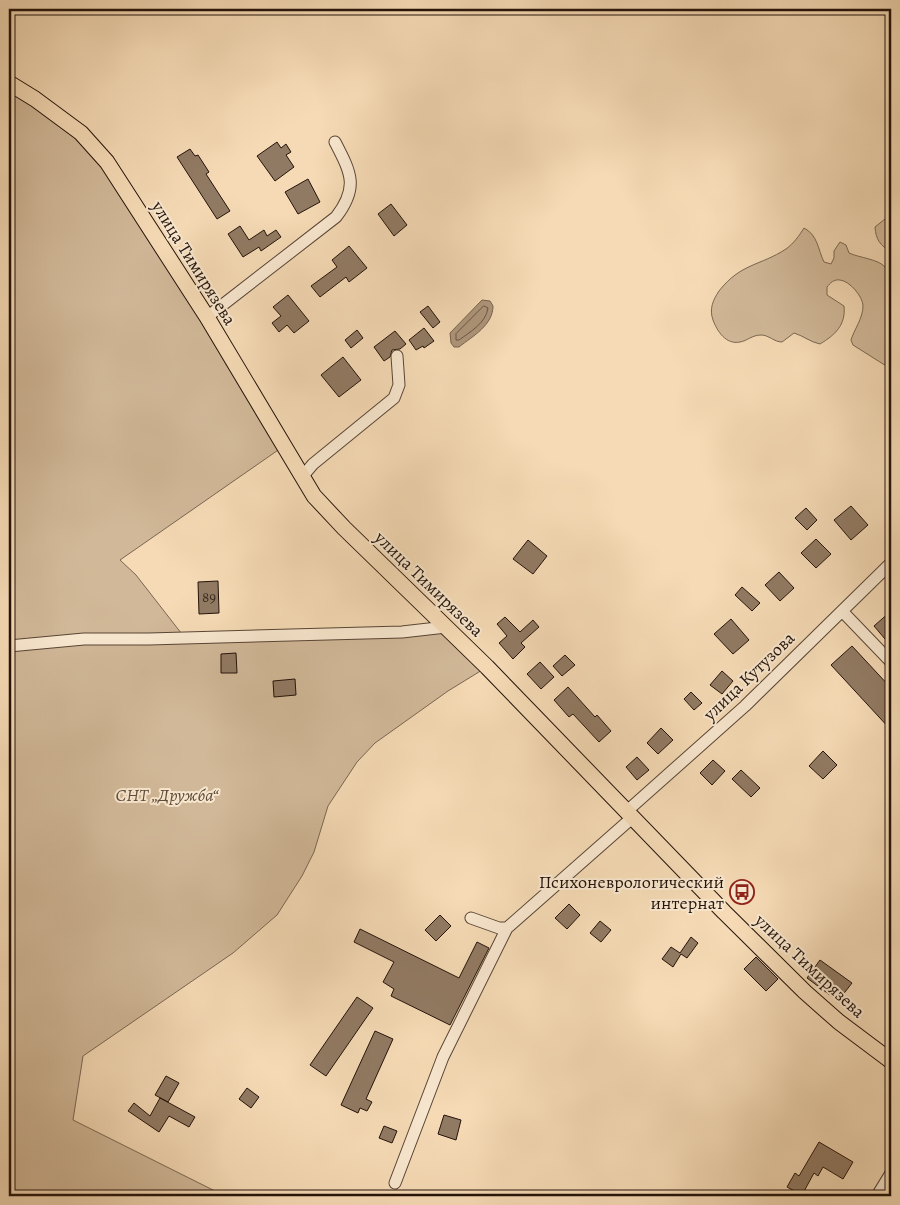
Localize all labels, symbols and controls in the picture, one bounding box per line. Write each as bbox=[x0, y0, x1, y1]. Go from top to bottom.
street label: улица Тимирязева bbox=[146, 195, 242, 330]
street label: улица Тимирязева bbox=[369, 525, 489, 643]
house number: 89 bbox=[202, 587, 216, 607]
street label: улица Кутузова bbox=[697, 626, 800, 726]
park label: СНТ „Дружба“ bbox=[116, 783, 219, 807]
place label: Психоневрологический интернат bbox=[539, 870, 724, 915]
bus stop icon: Психоневрологический интернат bbox=[729, 879, 755, 905]
street label: улица Тимирязева bbox=[749, 908, 871, 1024]

